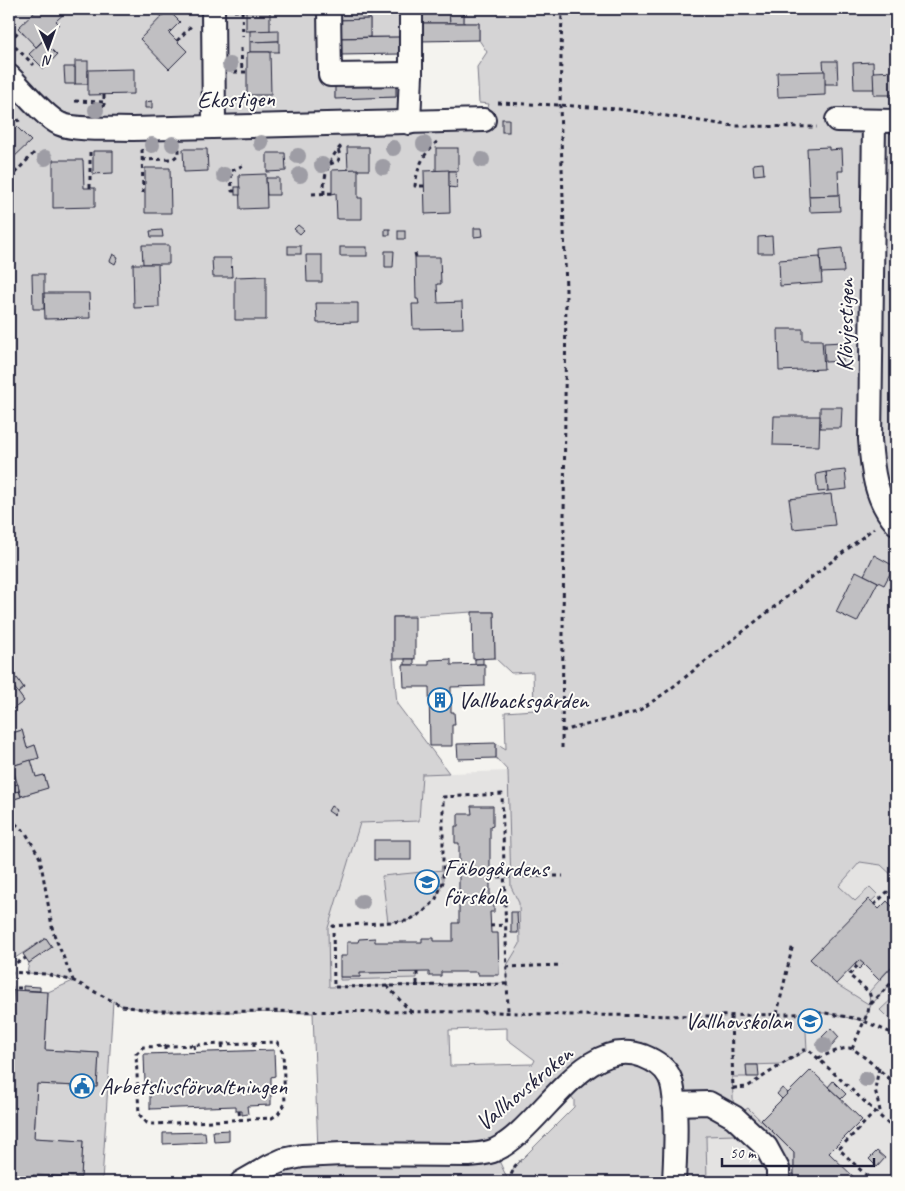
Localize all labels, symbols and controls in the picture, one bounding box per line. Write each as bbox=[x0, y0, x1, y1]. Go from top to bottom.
north arrow bbox=[22, 22, 72, 72]
text: N bbox=[41, 52, 53, 69]
street label: Ekostigen bbox=[197, 83, 275, 115]
street label: Klövjestigen bbox=[829, 277, 861, 372]
place label: Vallbacksgården bbox=[458, 685, 590, 715]
building icon: Vallbacksgården bbox=[427, 687, 453, 713]
place label: Fäbogårdens förskola bbox=[444, 853, 551, 911]
school or university icon: Fäbogårdens förskola bbox=[414, 869, 440, 895]
place label: Vallhovskolan bbox=[685, 1006, 792, 1036]
school or university icon: Vallhovskolan bbox=[797, 1008, 823, 1034]
street label: Vallhovskroken bbox=[469, 1038, 580, 1137]
place label: Arbetslivsförvaltningen bbox=[100, 1071, 287, 1101]
public building icon: Arbetslivsförvaltningen bbox=[69, 1073, 95, 1099]
scale bar bbox=[722, 1136, 875, 1168]
text: 50 m bbox=[730, 1144, 757, 1163]

